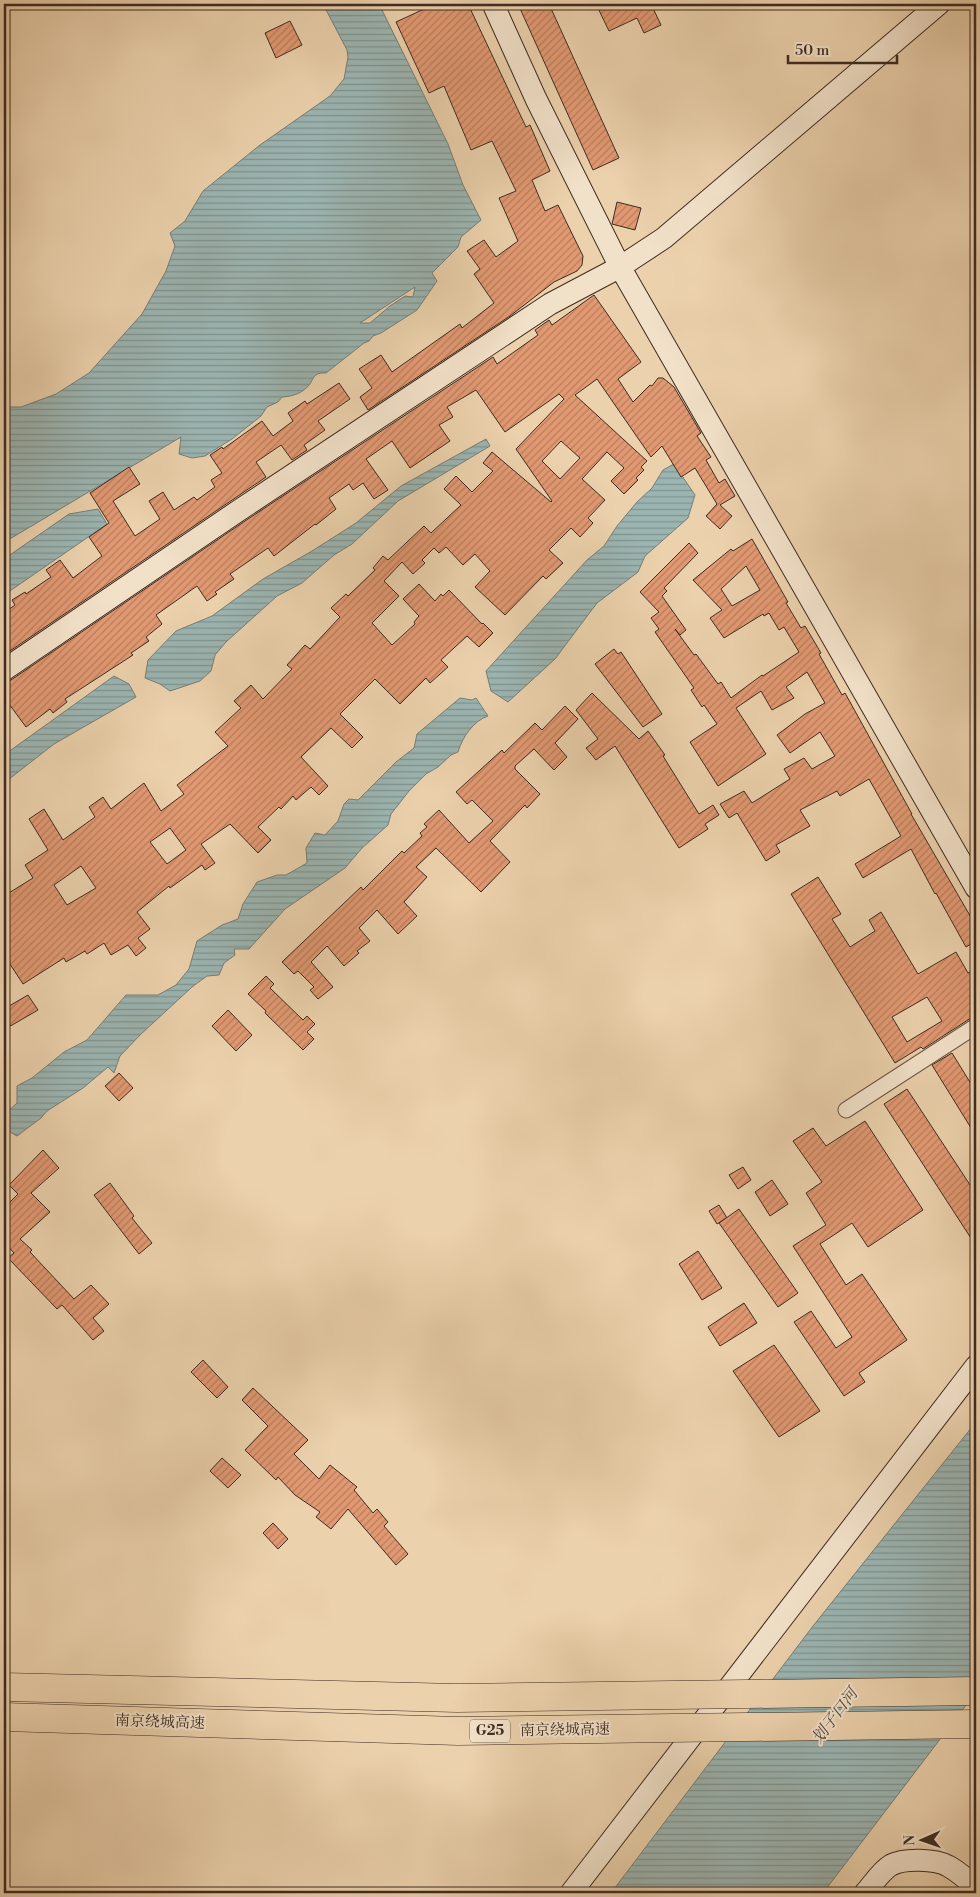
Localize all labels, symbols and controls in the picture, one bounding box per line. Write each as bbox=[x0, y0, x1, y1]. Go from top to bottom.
scale bar bbox=[788, 32, 896, 64]
text: 50 m bbox=[795, 41, 829, 60]
water label: 划子口河 bbox=[808, 1682, 864, 1748]
street label: 南京绕城高速 bbox=[115, 1711, 205, 1733]
road number: G25 bbox=[470, 1720, 510, 1742]
street label: 南京绕城高速 bbox=[520, 1720, 610, 1740]
north arrow bbox=[898, 1814, 948, 1864]
text: N bbox=[901, 1835, 919, 1846]

